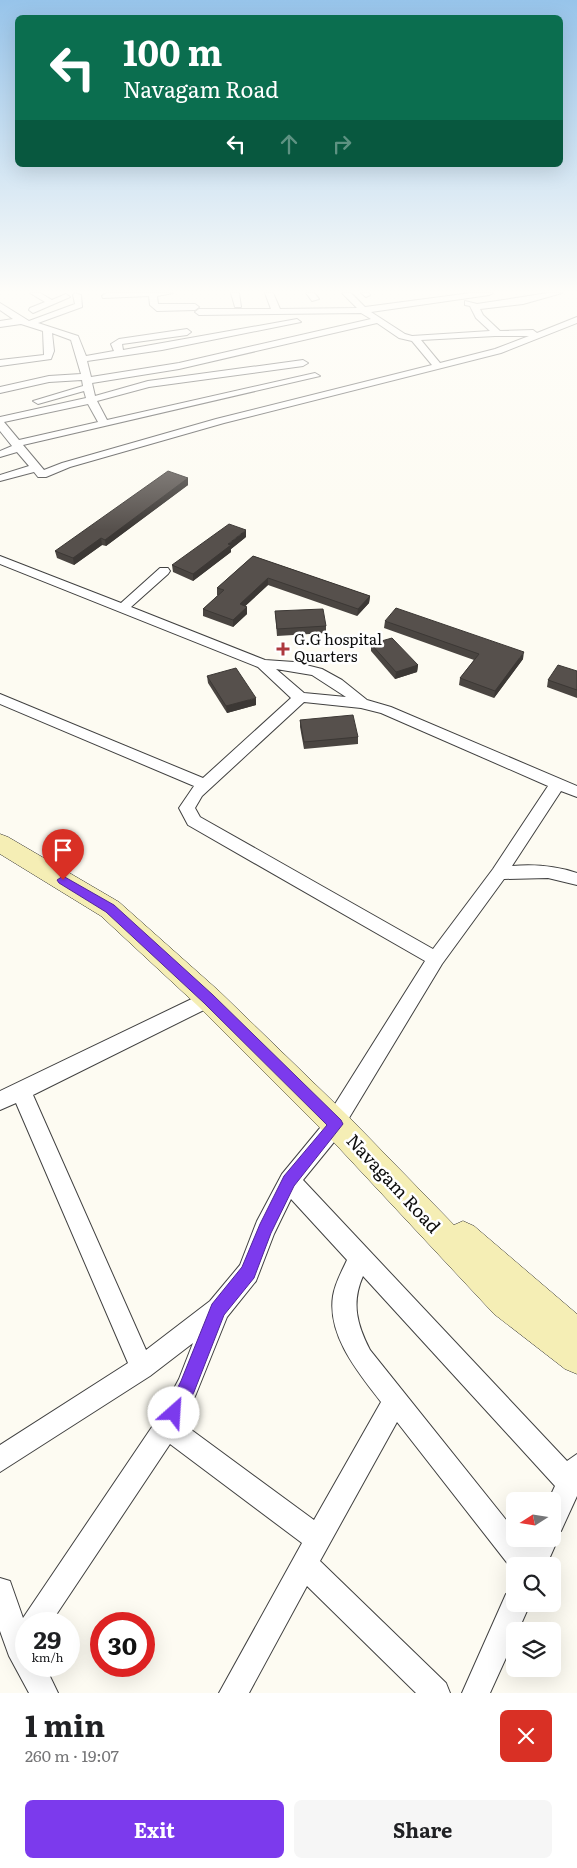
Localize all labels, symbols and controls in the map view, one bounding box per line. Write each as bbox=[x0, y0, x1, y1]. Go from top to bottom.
text: 100 m bbox=[123, 25, 223, 77]
icon: left bbox=[40, 35, 105, 100]
text: Navagam Road bbox=[123, 72, 279, 105]
icon: left bbox=[222, 130, 250, 158]
icon: ahead bbox=[275, 130, 303, 158]
icon: right bbox=[328, 130, 356, 158]
place label: G.G hospital Quarters bbox=[294, 627, 382, 667]
marker: G.G hospital Quarters bbox=[276, 642, 290, 656]
pin bbox=[42, 829, 84, 880]
icon: arrive bbox=[49, 836, 77, 864]
street label: Navagam Road bbox=[341, 1127, 447, 1239]
position arrow bbox=[147, 1386, 199, 1438]
north arrow bbox=[506, 1492, 561, 1548]
map controls bbox=[506, 1492, 561, 1677]
button: search bbox=[506, 1557, 561, 1612]
speed limit sign: 30 bbox=[90, 1612, 155, 1677]
text: 29 bbox=[34, 1620, 61, 1657]
button: layers bbox=[506, 1622, 561, 1677]
text: km/h bbox=[32, 1648, 63, 1666]
text: 1 min bbox=[25, 1702, 105, 1746]
button: close bbox=[500, 1710, 552, 1762]
text: 260 m · 19:07 bbox=[25, 1743, 119, 1767]
button: Exit bbox=[25, 1800, 284, 1858]
button: Share bbox=[294, 1800, 552, 1858]

